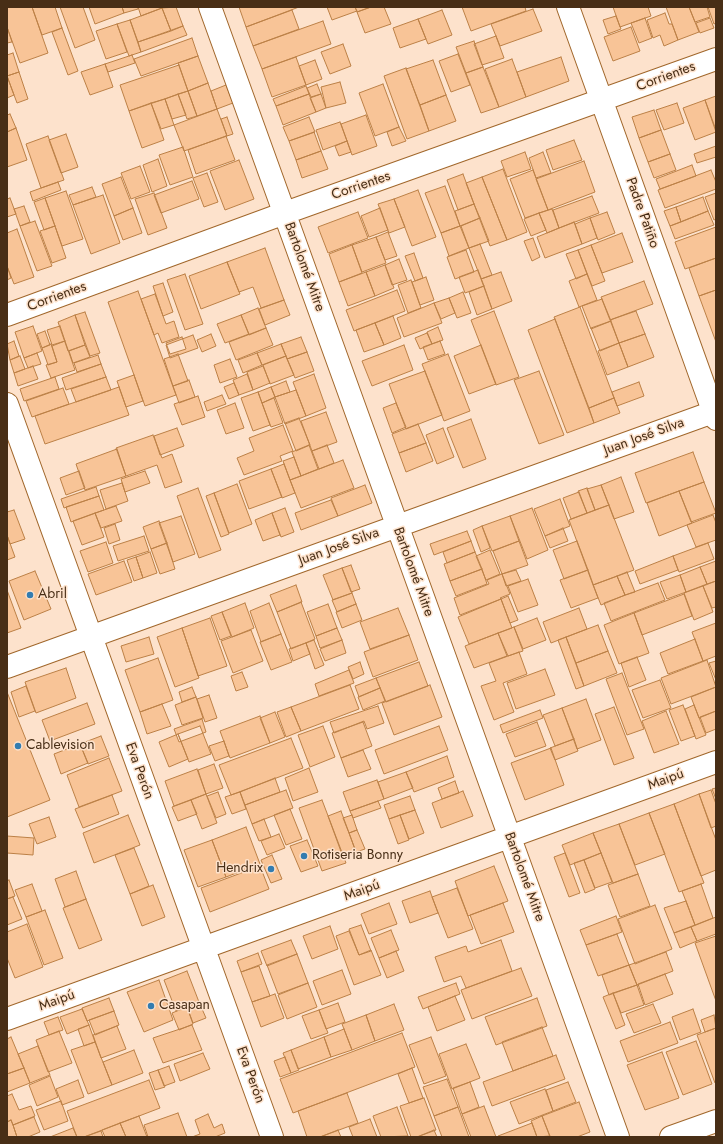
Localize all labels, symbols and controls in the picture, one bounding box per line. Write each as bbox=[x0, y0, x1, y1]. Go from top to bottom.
street label: Corrientes bbox=[634, 59, 698, 95]
street label: Corrientes bbox=[329, 168, 393, 204]
street label: Padre Patiño bbox=[621, 175, 663, 251]
street label: Bartolomé Mitre bbox=[280, 220, 328, 314]
street label: Corrientes bbox=[25, 279, 89, 315]
street label: Juan José Silva bbox=[601, 415, 687, 459]
street label: Juan José Silva bbox=[296, 525, 382, 569]
street label: Bartolomé Mitre bbox=[389, 525, 437, 619]
place label: Abril bbox=[38, 587, 67, 603]
marker: Abril bbox=[25, 590, 35, 600]
place label: Cablevision bbox=[26, 738, 95, 754]
street label: Eva Perón bbox=[121, 740, 157, 802]
marker: Cablevision bbox=[13, 741, 23, 751]
street label: Maipú bbox=[646, 766, 686, 794]
street label: Bartolomé Mitre bbox=[500, 830, 548, 924]
place label: Rotiseria Bonny bbox=[312, 848, 403, 864]
marker: Rotiseria Bonny bbox=[299, 851, 309, 861]
place label: Hendrix bbox=[216, 861, 263, 877]
marker: Hendrix bbox=[266, 864, 276, 874]
street label: Maipú bbox=[342, 877, 382, 905]
street label: Maipú bbox=[37, 987, 77, 1015]
place label: Casapan bbox=[159, 998, 210, 1014]
marker: Casapan bbox=[146, 1001, 156, 1011]
street label: Eva Perón bbox=[232, 1044, 268, 1106]

